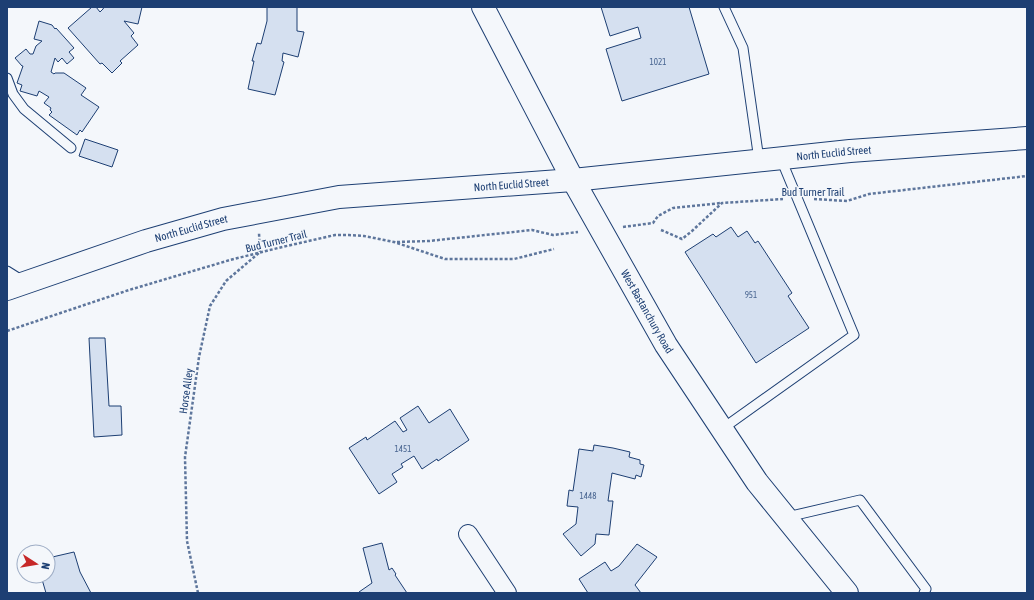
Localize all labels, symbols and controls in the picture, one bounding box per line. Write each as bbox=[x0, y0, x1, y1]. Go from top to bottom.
house number: 1021 bbox=[650, 57, 666, 67]
street label: North Euclid Street bbox=[796, 143, 872, 163]
street label: North Euclid Street bbox=[473, 176, 549, 193]
street label: Bud Turner Trail bbox=[782, 186, 845, 198]
street label: North Euclid Street bbox=[153, 212, 229, 244]
street label: Bud Turner Trail bbox=[244, 228, 308, 254]
street label: West Bastanchury Road bbox=[619, 268, 676, 356]
house number: 951 bbox=[745, 290, 757, 300]
street label: Horse Alley bbox=[177, 367, 195, 414]
house number: 1451 bbox=[395, 444, 411, 454]
house number: 1448 bbox=[580, 491, 596, 501]
north arrow bbox=[16, 544, 56, 584]
text: N bbox=[39, 562, 52, 571]

